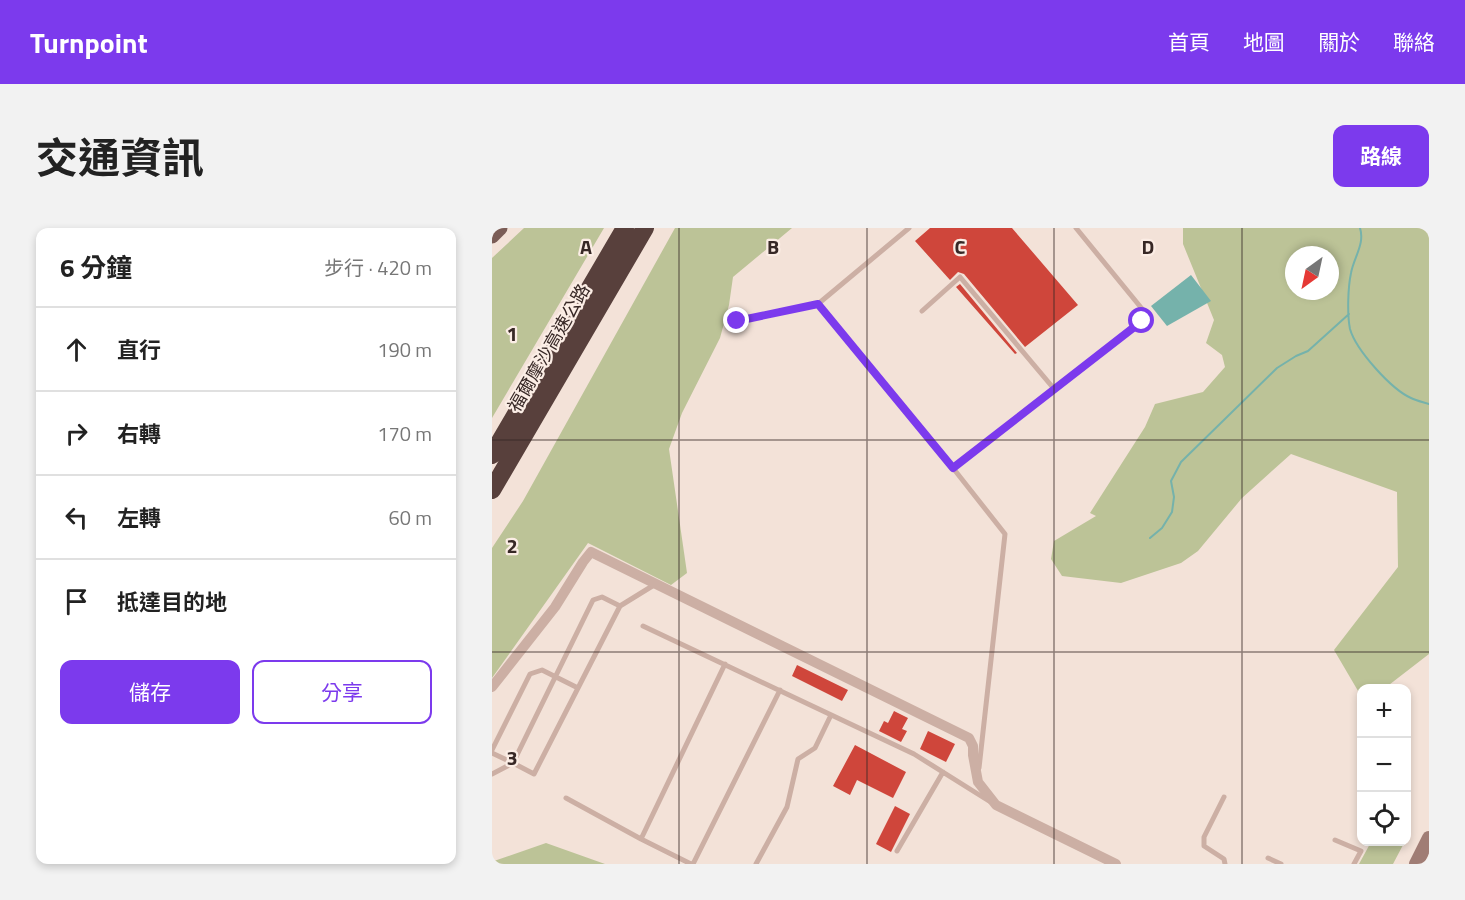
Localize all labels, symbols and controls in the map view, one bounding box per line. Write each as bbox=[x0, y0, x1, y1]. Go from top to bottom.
text: Turnpoint bbox=[30, 21, 148, 64]
text: 首頁 bbox=[1168, 26, 1210, 58]
text: 地圖 bbox=[1243, 26, 1285, 58]
text: 關於 bbox=[1318, 26, 1360, 58]
text: 聯絡 bbox=[1393, 26, 1435, 58]
text: 交通資訊 bbox=[36, 125, 204, 189]
button: 路線 bbox=[1333, 125, 1429, 187]
text: A bbox=[580, 231, 592, 262]
text: B bbox=[767, 231, 779, 262]
text: C bbox=[955, 231, 966, 262]
text: D bbox=[1142, 231, 1154, 262]
north arrow bbox=[1285, 246, 1339, 300]
text: 6 分鐘 bbox=[60, 248, 132, 287]
text: 步行 · 420 m bbox=[324, 252, 432, 283]
street label: 福爾摩沙高速公路 bbox=[501, 279, 596, 417]
route end bbox=[723, 307, 749, 333]
route start bbox=[1128, 307, 1154, 333]
text: 1 bbox=[506, 318, 518, 349]
icon: ahead bbox=[60, 333, 93, 366]
text: 直行 bbox=[117, 333, 161, 367]
text: 190 m bbox=[377, 334, 432, 365]
icon: right bbox=[60, 417, 93, 450]
text: 右轉 bbox=[117, 417, 161, 451]
text: 170 m bbox=[377, 418, 432, 449]
icon: left bbox=[60, 501, 93, 534]
text: 左轉 bbox=[117, 501, 161, 535]
text: 60 m bbox=[388, 502, 432, 533]
text: 2 bbox=[506, 530, 518, 561]
icon: arrive bbox=[60, 585, 93, 618]
text: 抵達目的地 bbox=[117, 585, 227, 619]
button: 儲存 bbox=[60, 660, 240, 724]
button: 分享 bbox=[252, 660, 432, 724]
map controls bbox=[1357, 684, 1411, 846]
button: + bbox=[1357, 684, 1411, 738]
button: − bbox=[1357, 738, 1411, 792]
text: 3 bbox=[506, 742, 518, 773]
button: locate bbox=[1357, 792, 1411, 846]

